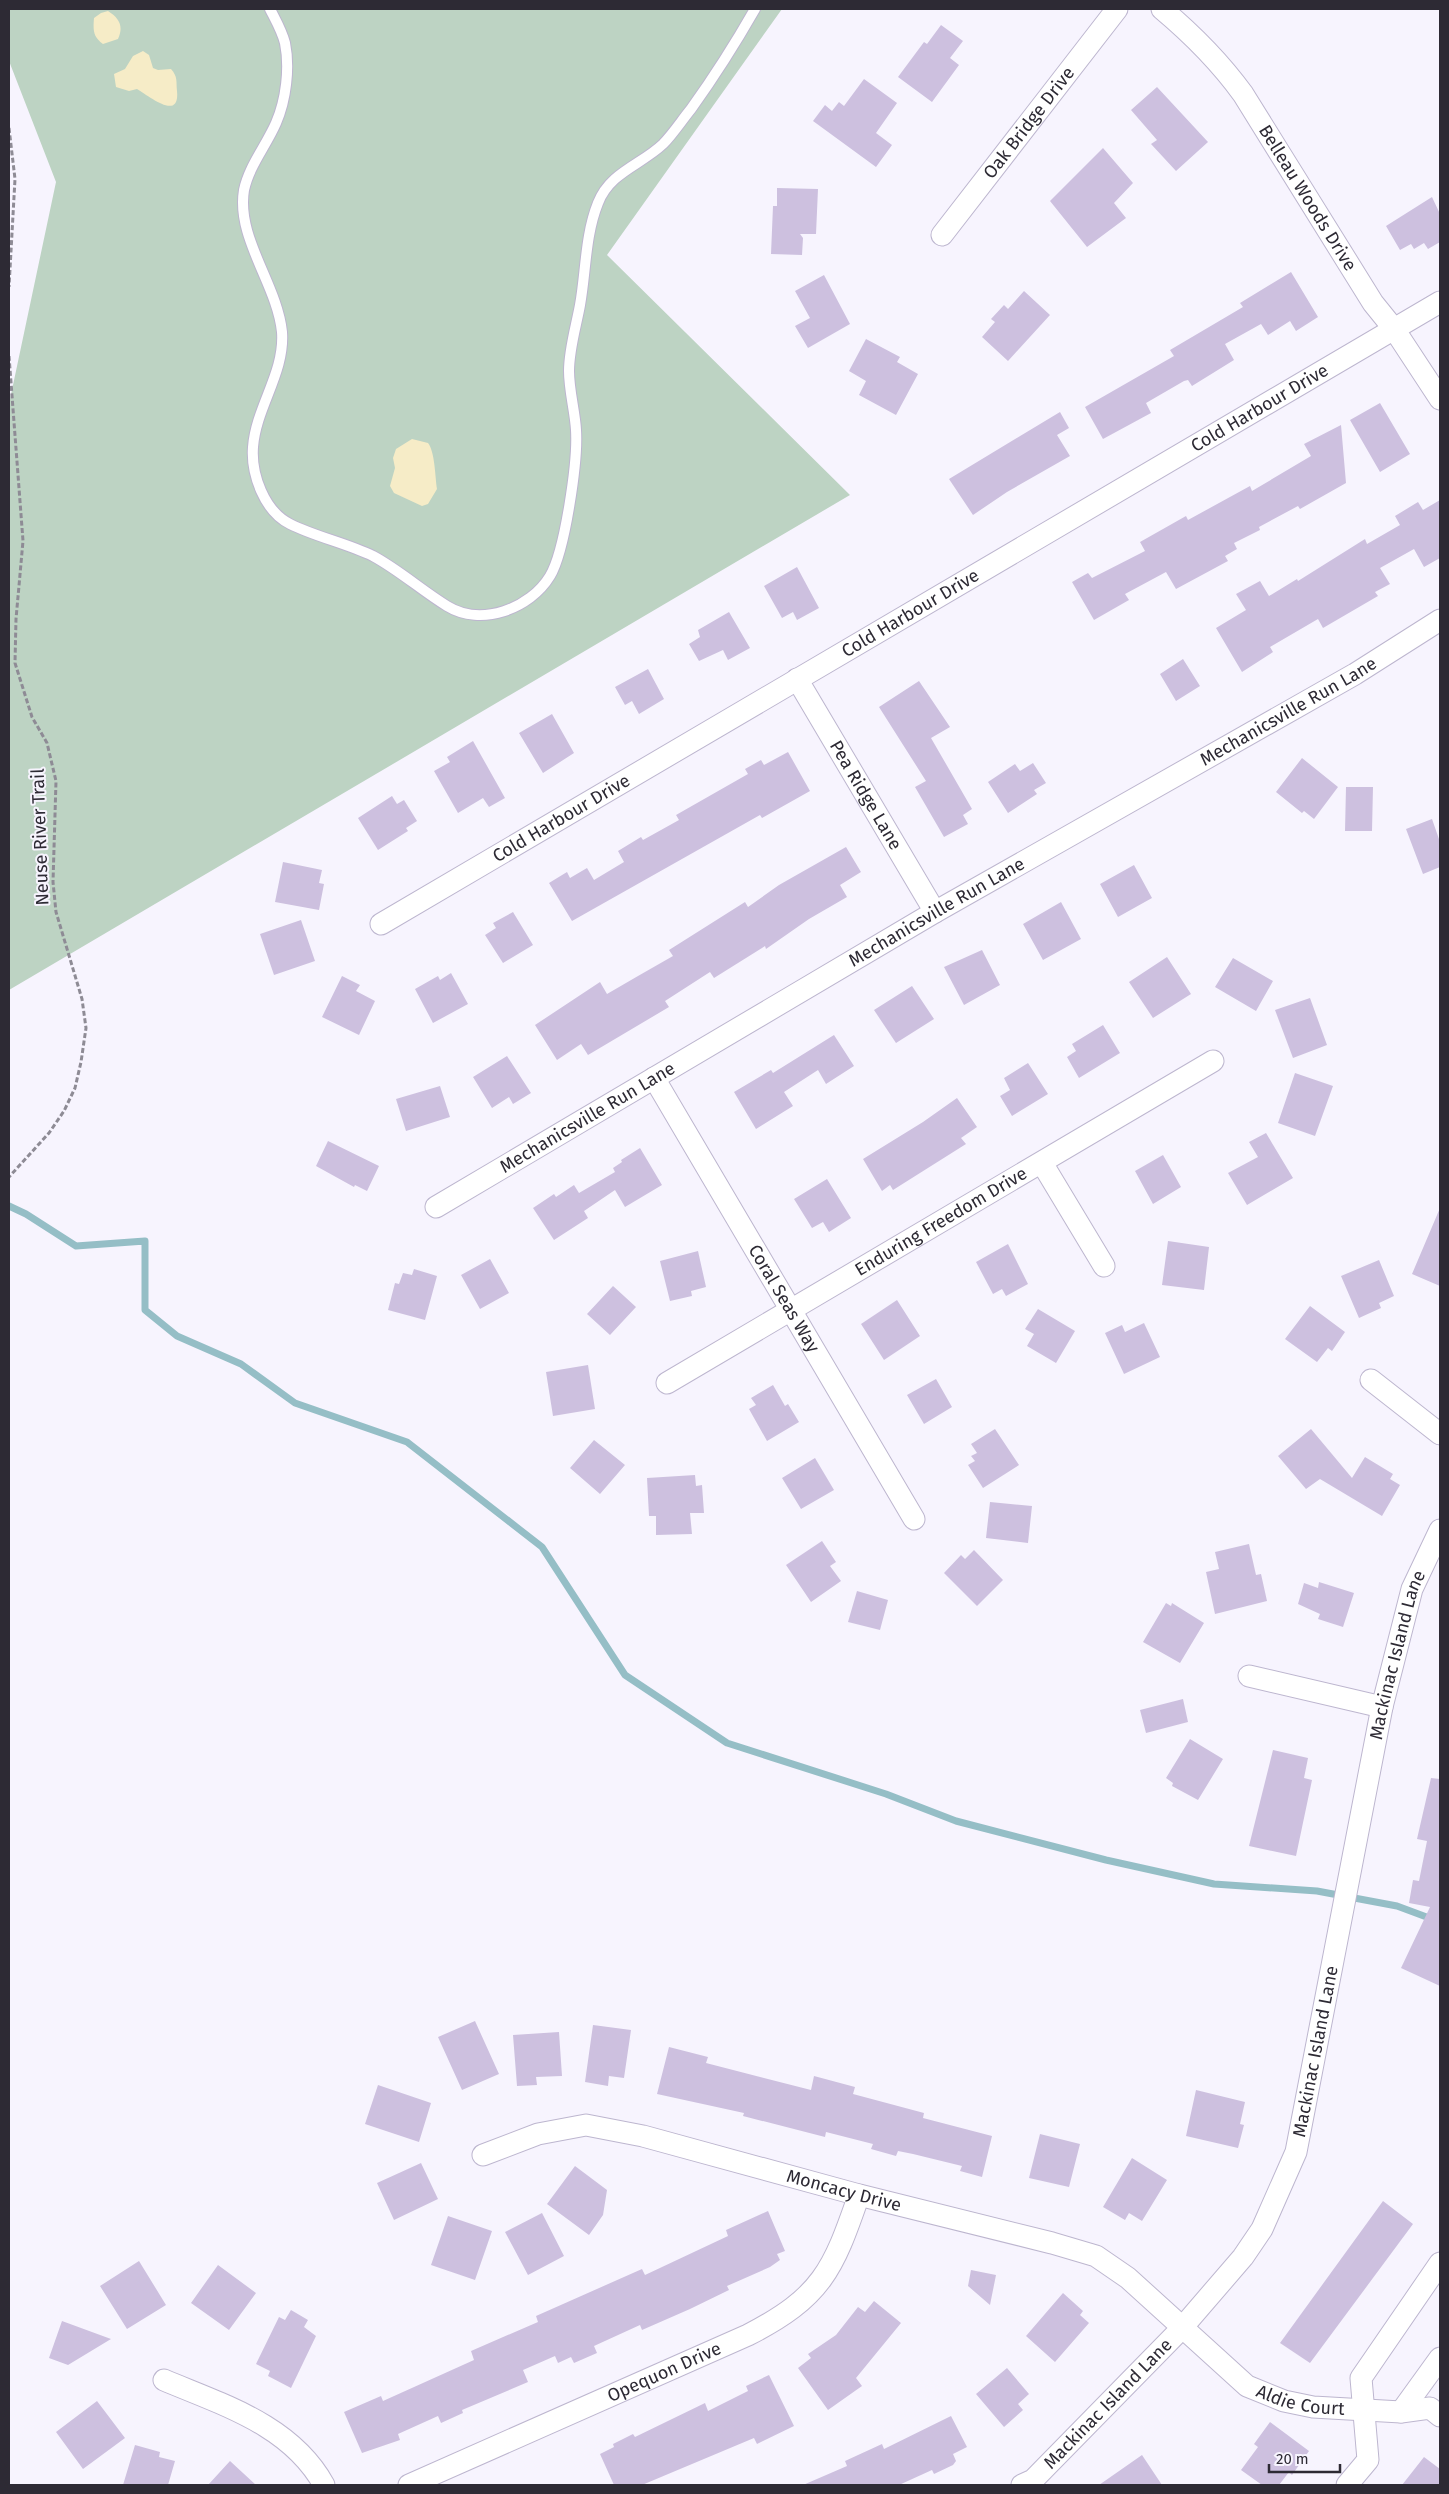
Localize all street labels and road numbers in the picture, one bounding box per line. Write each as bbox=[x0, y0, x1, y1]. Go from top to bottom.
street label: Oak Bridge Drive bbox=[979, 62, 1079, 183]
street label: Belleau Woods Drive bbox=[1254, 121, 1361, 275]
street label: Cold Harbour Drive bbox=[1187, 359, 1332, 457]
street label: Cold Harbour Drive bbox=[838, 564, 983, 662]
street label: Mechanicsville Run Lane bbox=[1196, 652, 1381, 771]
street label: Pea Ridge Lane bbox=[825, 736, 907, 854]
street label: Neuse River Trail bbox=[27, 768, 53, 906]
street label: Cold Harbour Drive bbox=[489, 769, 634, 867]
street label: Mechanicsville Run Lane bbox=[845, 853, 1029, 972]
street label: Mechanicsville Run Lane bbox=[496, 1057, 679, 1178]
street label: Enduring Freedom Drive bbox=[851, 1162, 1031, 1281]
street label: Coral Seas Way bbox=[744, 1241, 824, 1356]
street label: Mackinac Island Lane bbox=[1365, 1567, 1430, 1741]
street label: Mackinac Island Lane bbox=[1288, 1964, 1343, 2139]
street label: Moncacy Drive bbox=[784, 2165, 904, 2216]
street label: Mackinac Island Lane bbox=[1039, 2334, 1177, 2474]
street label: Opequon Drive bbox=[604, 2337, 725, 2407]
street label: Aldie Court bbox=[1253, 2380, 1346, 2420]

